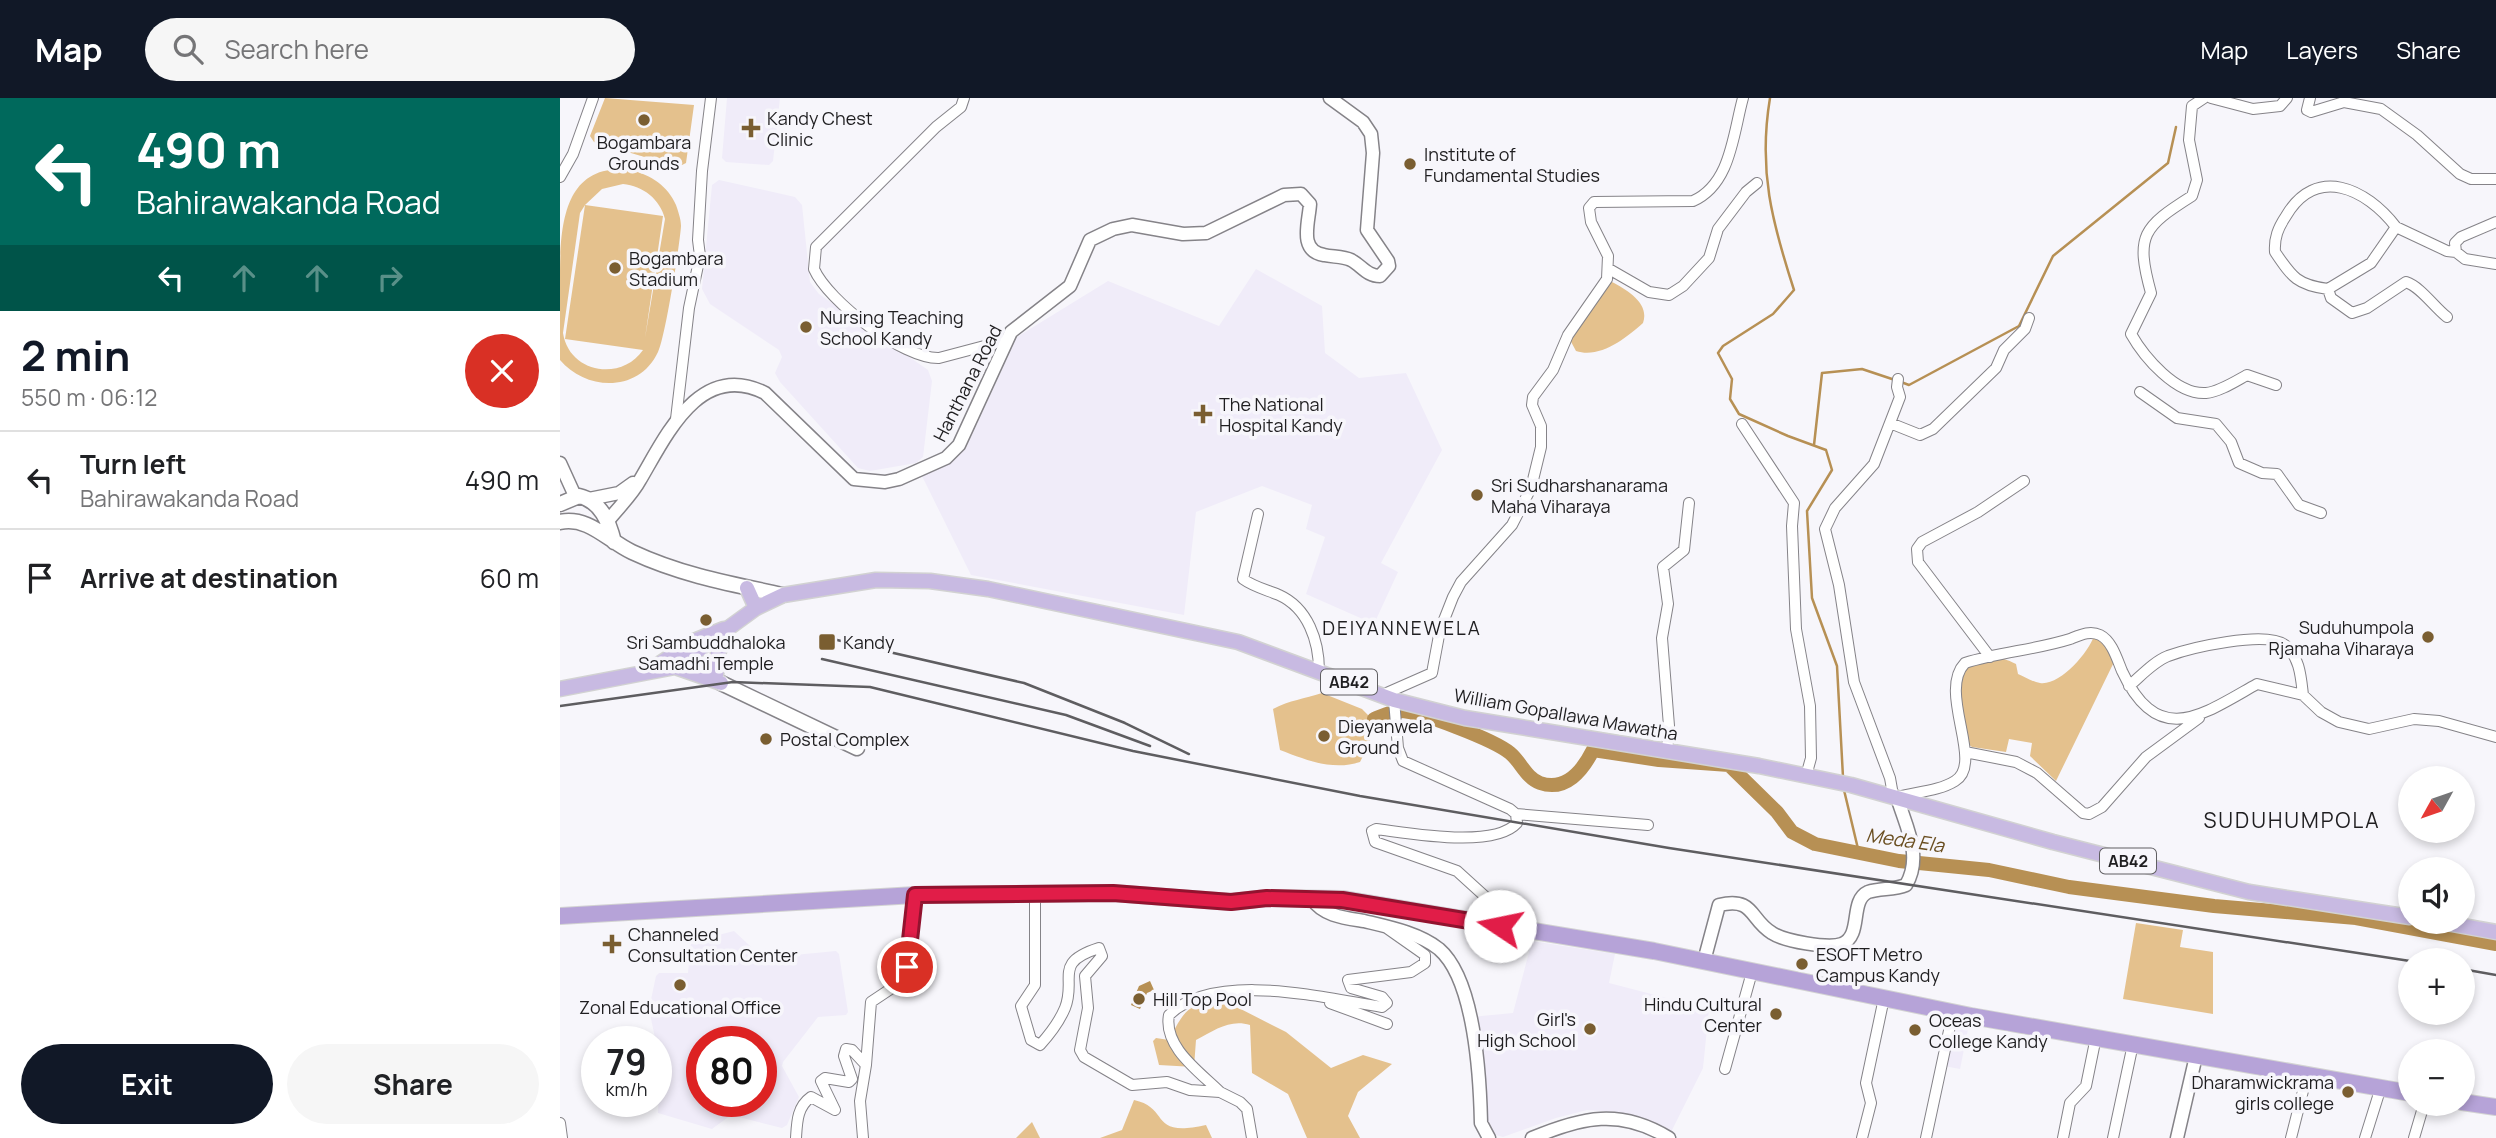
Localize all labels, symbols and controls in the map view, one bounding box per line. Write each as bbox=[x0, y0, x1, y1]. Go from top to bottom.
search box bbox=[145, 18, 635, 81]
text: Map bbox=[35, 27, 103, 72]
icon: search bbox=[169, 30, 207, 68]
text: Search here bbox=[225, 31, 369, 67]
text: Map bbox=[2201, 33, 2248, 66]
text: Layers bbox=[2286, 33, 2358, 66]
text: Share bbox=[2396, 33, 2461, 66]
place label: Kandy Chest Clinic bbox=[767, 106, 873, 151]
marker: Bogambara Grounds bbox=[636, 112, 652, 128]
text: 490 m bbox=[136, 116, 281, 183]
marker: Kandy Chest Clinic bbox=[741, 118, 761, 138]
icon: left bbox=[21, 126, 112, 217]
place label: Bogambara Grounds bbox=[597, 130, 691, 175]
place label: Institute of Fundamental Studies bbox=[1424, 142, 1600, 187]
marker: Institute of Fundamental Studies bbox=[1402, 156, 1418, 172]
text: Bahirawakanda Road bbox=[136, 180, 441, 224]
place label: Bogambara Stadium bbox=[629, 246, 723, 291]
icon: left bbox=[152, 259, 190, 297]
icon: ahead bbox=[225, 259, 263, 297]
icon: ahead bbox=[298, 259, 336, 297]
icon: right bbox=[371, 259, 409, 297]
marker: Bogambara Stadium bbox=[607, 260, 623, 276]
place label: Nursing Teaching School Kandy bbox=[820, 305, 964, 350]
marker: Nursing Teaching School Kandy bbox=[798, 319, 814, 335]
street label: Hanthana Road bbox=[927, 321, 1007, 445]
text: 2 min bbox=[21, 326, 130, 384]
button: close bbox=[465, 334, 539, 408]
text: 550 m · 06:12 bbox=[21, 381, 157, 413]
place label: The National Hospital Kandy bbox=[1219, 392, 1343, 437]
marker: The National Hospital Kandy bbox=[1193, 404, 1213, 424]
text: Turn left bbox=[80, 446, 187, 482]
icon: left bbox=[21, 461, 59, 499]
text: 490 m bbox=[465, 462, 539, 498]
place label: Sri Sudharshanarama Maha Viharaya bbox=[1491, 473, 1668, 518]
text: Bahirawakanda Road bbox=[80, 482, 299, 514]
marker: Sri Sudharshanarama Maha Viharaya bbox=[1469, 487, 1485, 503]
icon: arrive bbox=[21, 559, 59, 597]
text: Arrive at destination bbox=[80, 560, 338, 596]
text: 60 m bbox=[480, 560, 539, 596]
marker: Sri Sambuddhaloka Samadhi Temple bbox=[698, 612, 714, 628]
district label: DEIYANNEWELA bbox=[1322, 615, 1482, 641]
place label: Suduhumpola Rjamaha Viharaya bbox=[2268, 615, 2414, 660]
marker: Suduhumpola Rjamaha Viharaya bbox=[2420, 629, 2436, 645]
place label: Sri Sambuddhaloka Samadhi Temple bbox=[627, 630, 785, 675]
place label: Kandy bbox=[843, 630, 895, 654]
marker: Kandy bbox=[817, 632, 837, 652]
road number: AB42 bbox=[1321, 670, 1377, 694]
street label: William Gopallawa Mawatha bbox=[1452, 682, 1680, 746]
place label: Dieyanwela Ground bbox=[1338, 714, 1433, 759]
place label: Postal Complex bbox=[780, 727, 910, 751]
marker: Dieyanwela Ground bbox=[1316, 728, 1332, 744]
marker: Postal Complex bbox=[758, 731, 774, 747]
north arrow bbox=[2398, 766, 2474, 844]
map controls bbox=[2398, 766, 2475, 1116]
district label: SUDUHUMPOLA bbox=[2203, 806, 2381, 834]
water label: Meda Ela bbox=[1864, 822, 1947, 859]
road number: AB42 bbox=[2100, 848, 2156, 874]
button: sound bbox=[2398, 857, 2475, 934]
position arrow bbox=[1463, 889, 1537, 963]
place label: Channeled Consultation Center bbox=[628, 922, 798, 967]
marker: Channeled Consultation Center bbox=[602, 934, 622, 954]
pin bbox=[877, 937, 937, 997]
place label: ESOFT Metro Campus Kandy bbox=[1816, 942, 1941, 987]
icon: arrive bbox=[888, 948, 926, 986]
button: + bbox=[2398, 948, 2475, 1025]
marker: ESOFT Metro Campus Kandy bbox=[1794, 956, 1810, 972]
marker: Zonal Educational Office bbox=[672, 977, 688, 993]
place label: Hill Top Pool bbox=[1153, 987, 1252, 1011]
marker: Hill Top Pool bbox=[1131, 991, 1147, 1007]
place label: Hindu Cultural Center bbox=[1644, 992, 1763, 1037]
place label: Zonal Educational Office bbox=[579, 995, 781, 1019]
marker: Hindu Cultural Center bbox=[1768, 1006, 1784, 1022]
place label: Girl's High School bbox=[1477, 1007, 1576, 1052]
place label: Oceas College Kandy bbox=[1929, 1008, 2048, 1053]
marker: Girl's High School bbox=[1582, 1021, 1598, 1037]
marker: Oceas College Kandy bbox=[1907, 1022, 1923, 1038]
speed limit sign: 80 bbox=[686, 1026, 777, 1117]
text: 79 bbox=[606, 1038, 647, 1086]
button: − bbox=[2398, 1039, 2475, 1116]
button: Exit bbox=[21, 1044, 273, 1124]
button: Share bbox=[287, 1044, 539, 1124]
place label: Dharamwickrama girls college bbox=[2192, 1070, 2334, 1115]
text: km/h bbox=[606, 1077, 647, 1101]
marker: Dharamwickrama girls college bbox=[2340, 1084, 2356, 1100]

